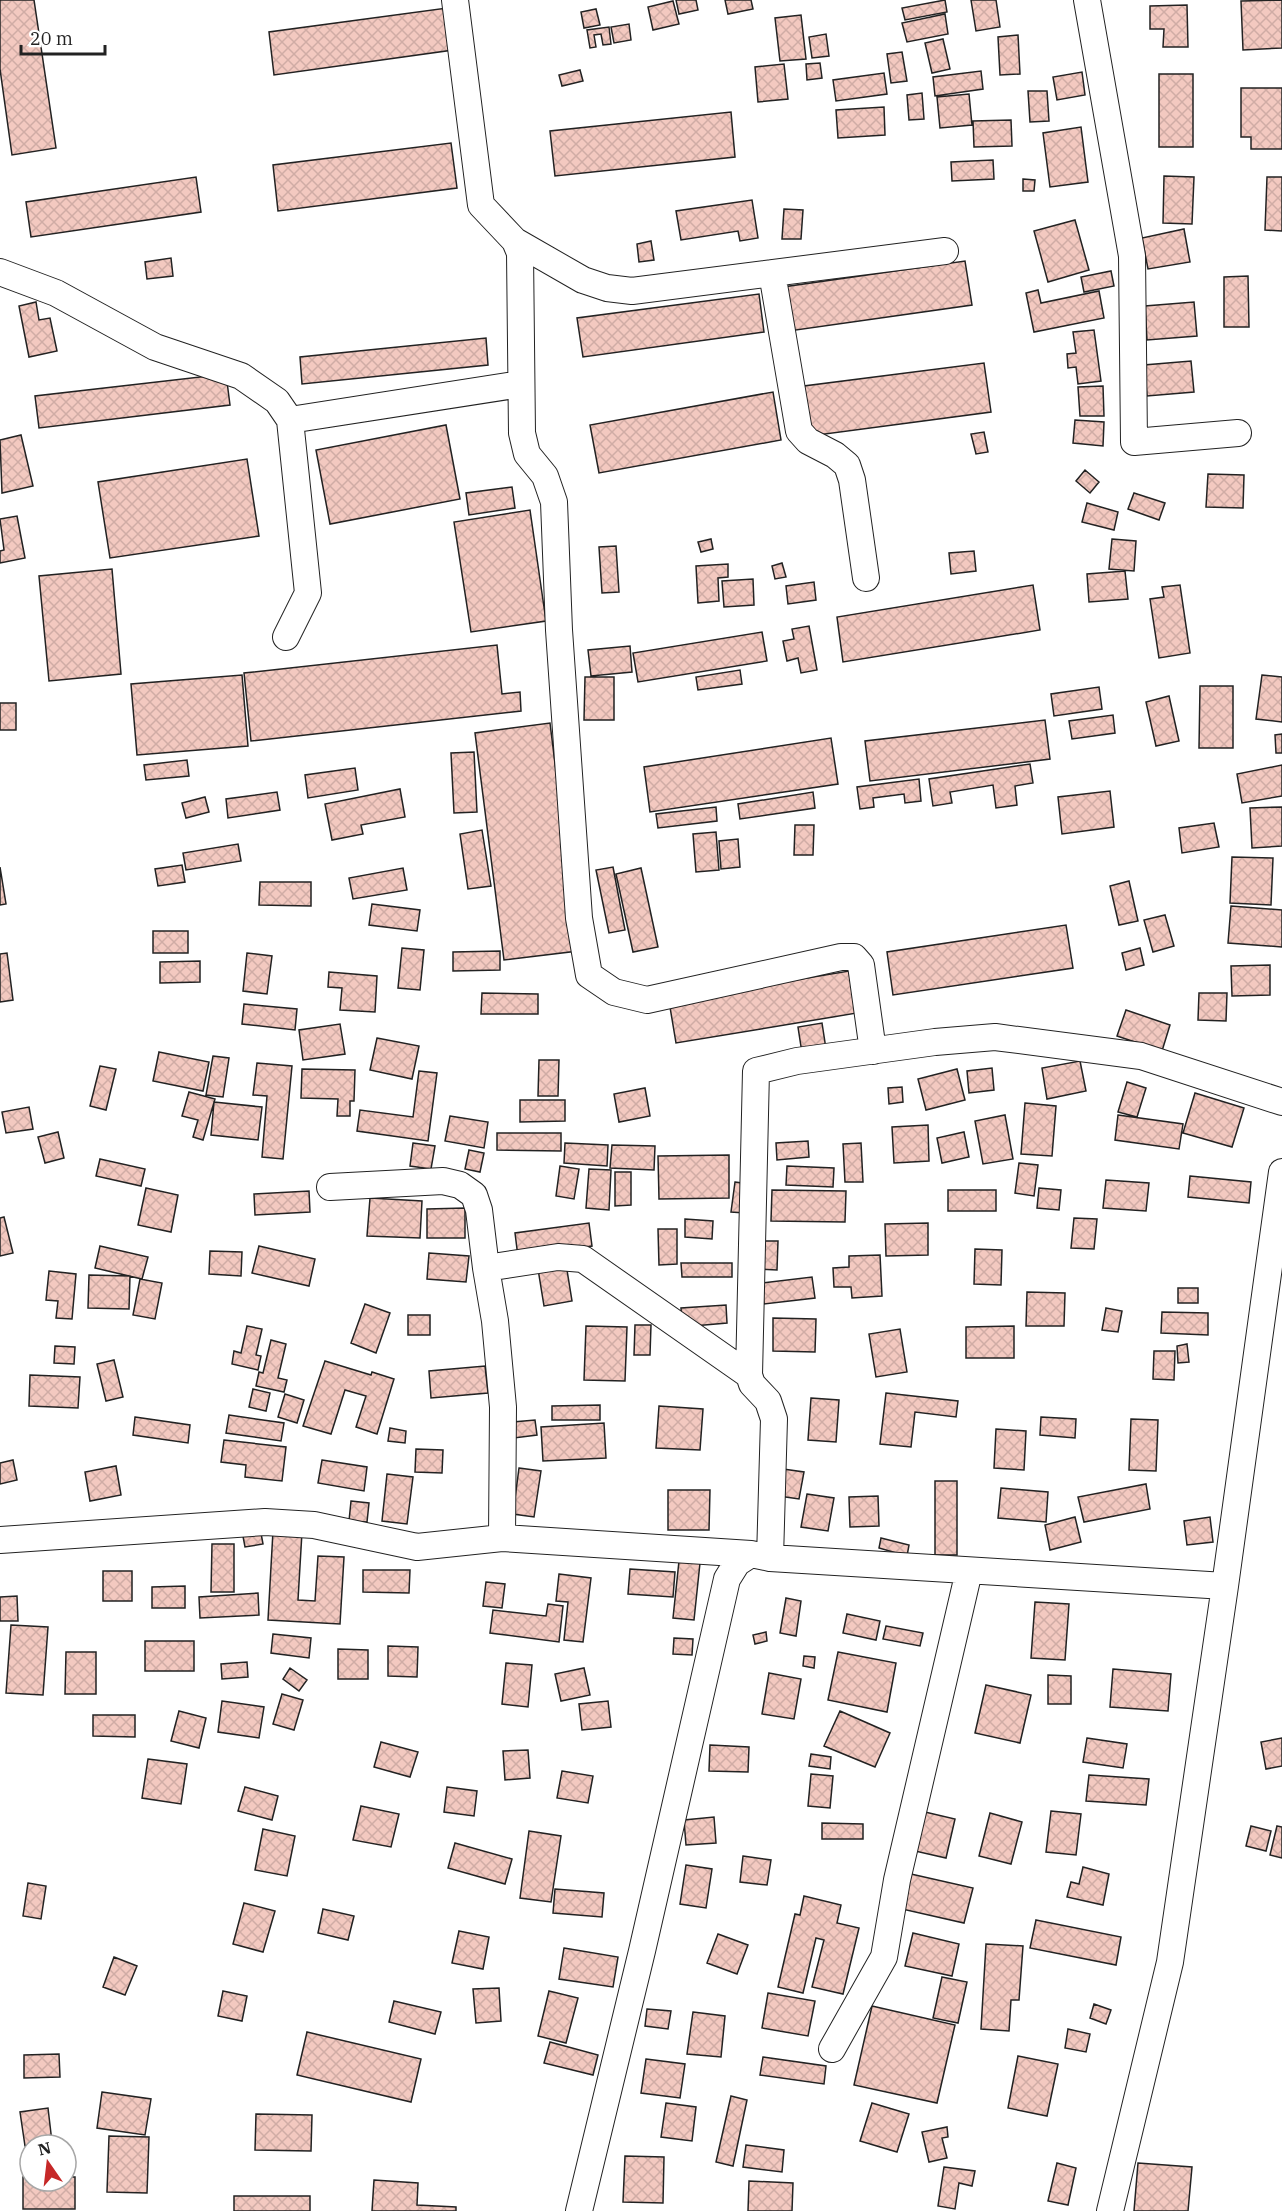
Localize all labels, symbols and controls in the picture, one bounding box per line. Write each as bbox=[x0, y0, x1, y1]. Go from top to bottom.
scale bar bbox=[21, 18, 105, 56]
text: 20 m bbox=[30, 27, 73, 50]
north arrow bbox=[18, 2133, 78, 2193]
text: N bbox=[36, 2137, 53, 2160]

